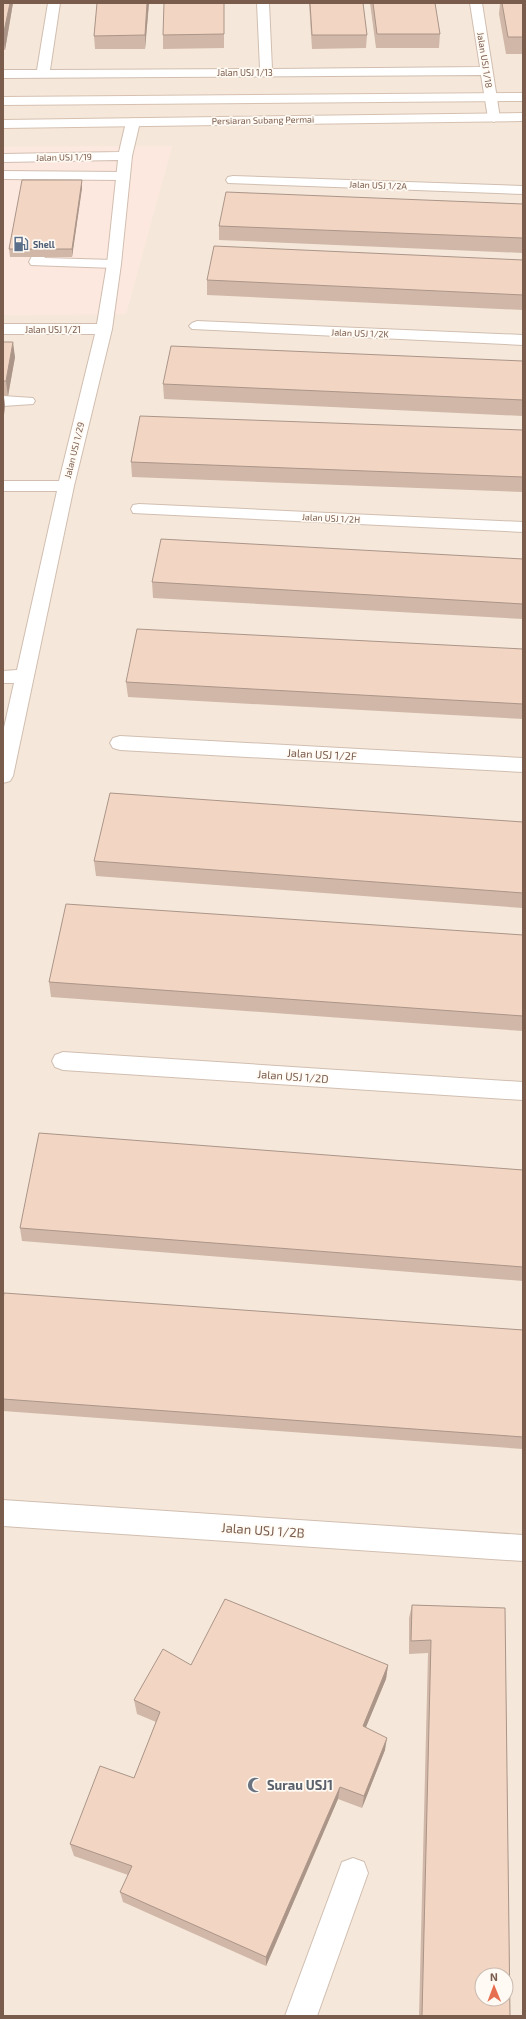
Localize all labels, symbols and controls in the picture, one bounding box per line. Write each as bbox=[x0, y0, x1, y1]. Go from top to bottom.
street label: Jalan USJ 1/18 bbox=[475, 31, 495, 89]
street label: Jalan USJ 1/13 bbox=[217, 67, 273, 78]
street label: Persiaran Subang Permai bbox=[212, 114, 314, 126]
street label: Jalan USJ 1/19 bbox=[36, 151, 92, 163]
street label: Jalan USJ 1/2A bbox=[349, 178, 407, 192]
fuel station icon: Shell bbox=[12, 235, 30, 253]
place label: Shell bbox=[33, 239, 55, 250]
street label: Jalan USJ 1/21 bbox=[25, 324, 81, 335]
street label: Jalan USJ 1/2K bbox=[331, 326, 390, 340]
street label: Jalan USJ 1/29 bbox=[62, 421, 86, 479]
street label: Jalan USJ 1/2H bbox=[302, 511, 360, 525]
street label: Jalan USJ 1/2F bbox=[287, 746, 357, 762]
street label: Jalan USJ 1/2D bbox=[257, 1067, 329, 1085]
street label: Jalan USJ 1/2B bbox=[221, 1519, 305, 1541]
mosque icon: Surau USJ1 bbox=[246, 1776, 264, 1794]
place label: Surau USJ1 bbox=[267, 1777, 333, 1793]
north arrow bbox=[474, 1967, 514, 2007]
text: N bbox=[490, 1970, 498, 1983]

